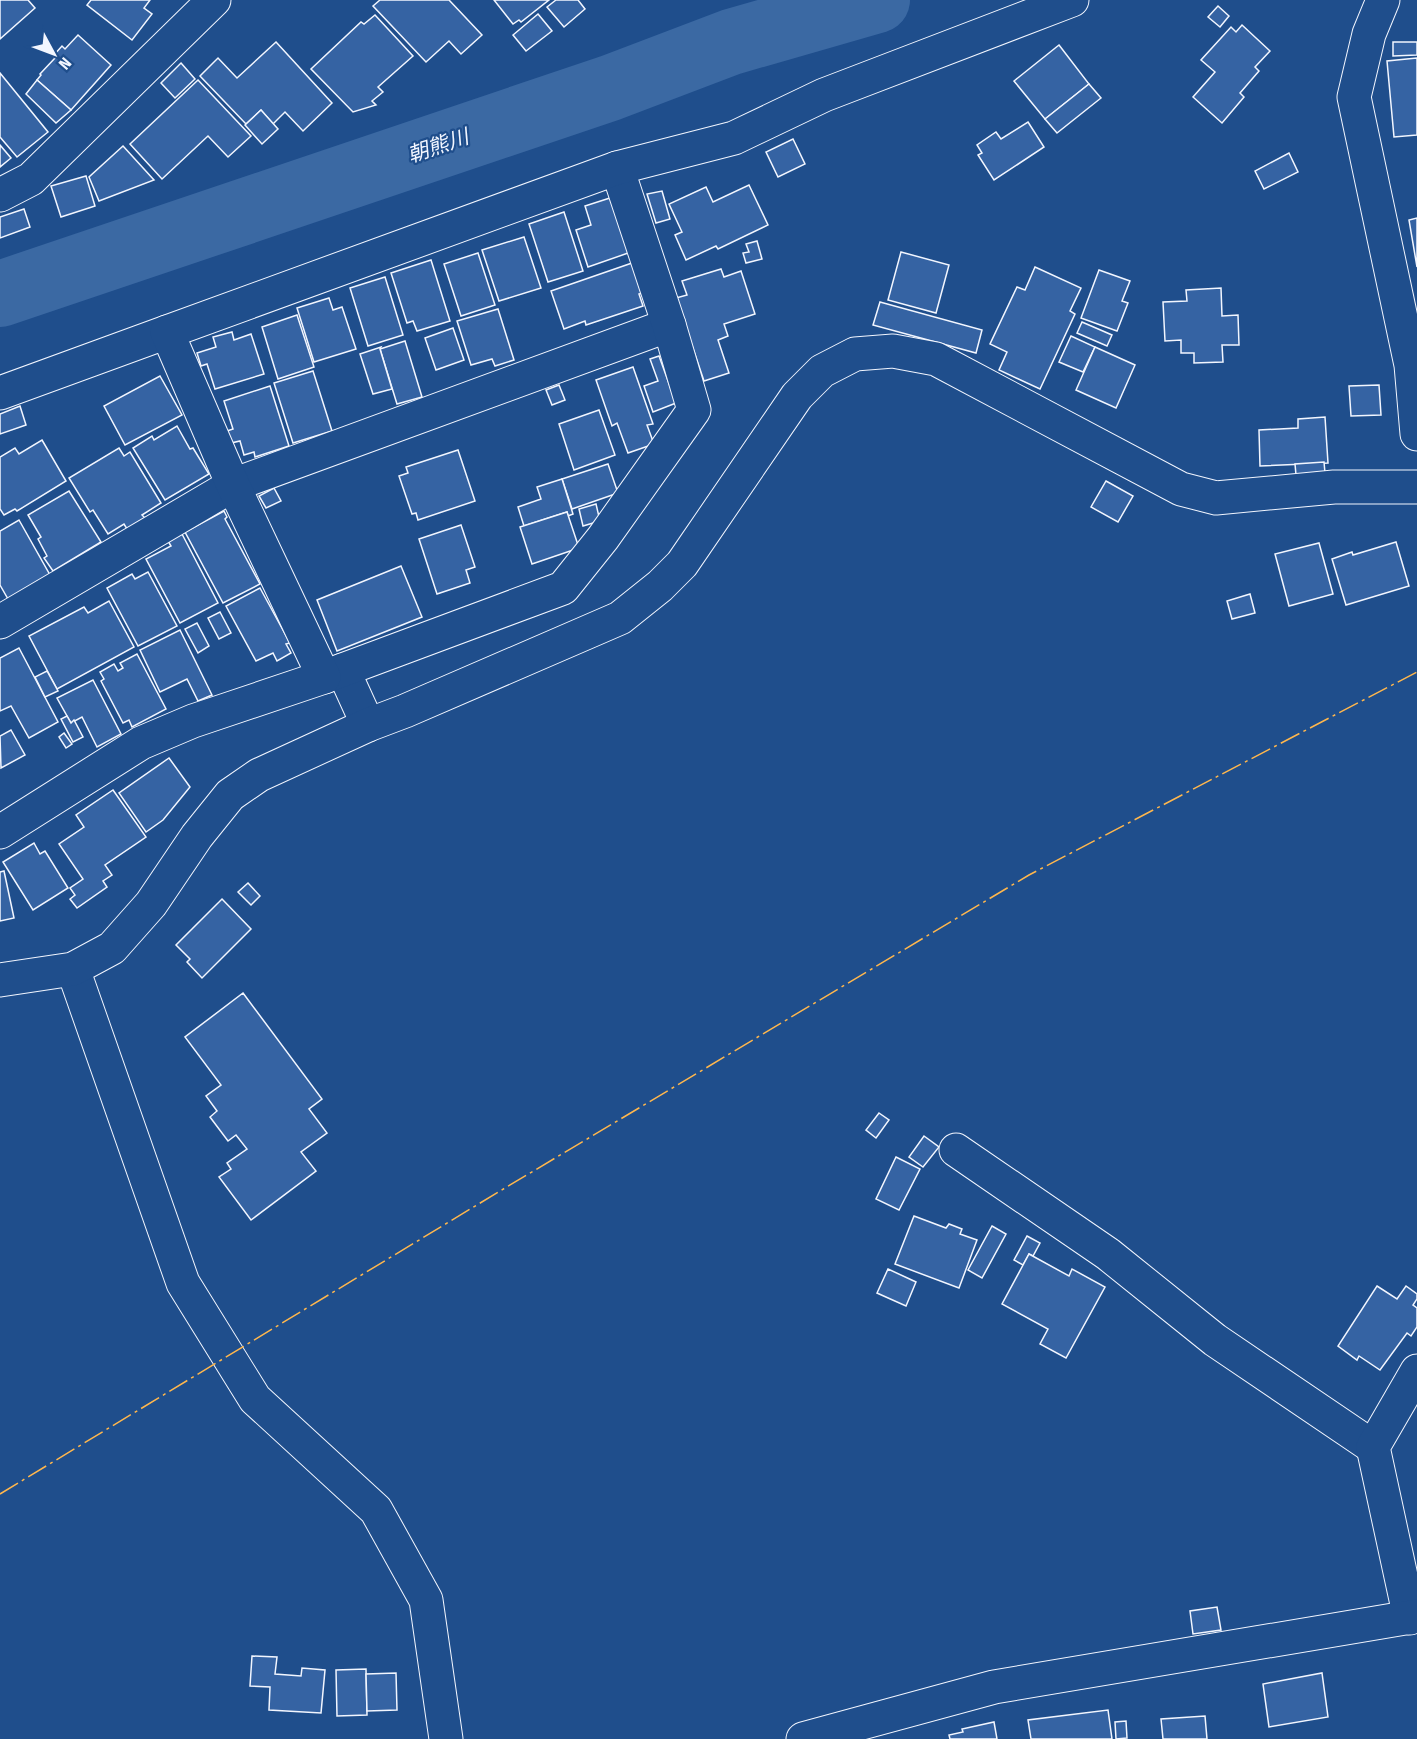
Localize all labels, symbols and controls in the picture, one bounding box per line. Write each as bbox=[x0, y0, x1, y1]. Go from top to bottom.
north arrow bbox=[24, 24, 84, 84]
text: N bbox=[55, 54, 75, 73]
water label: 朝熊川 bbox=[404, 123, 474, 169]

